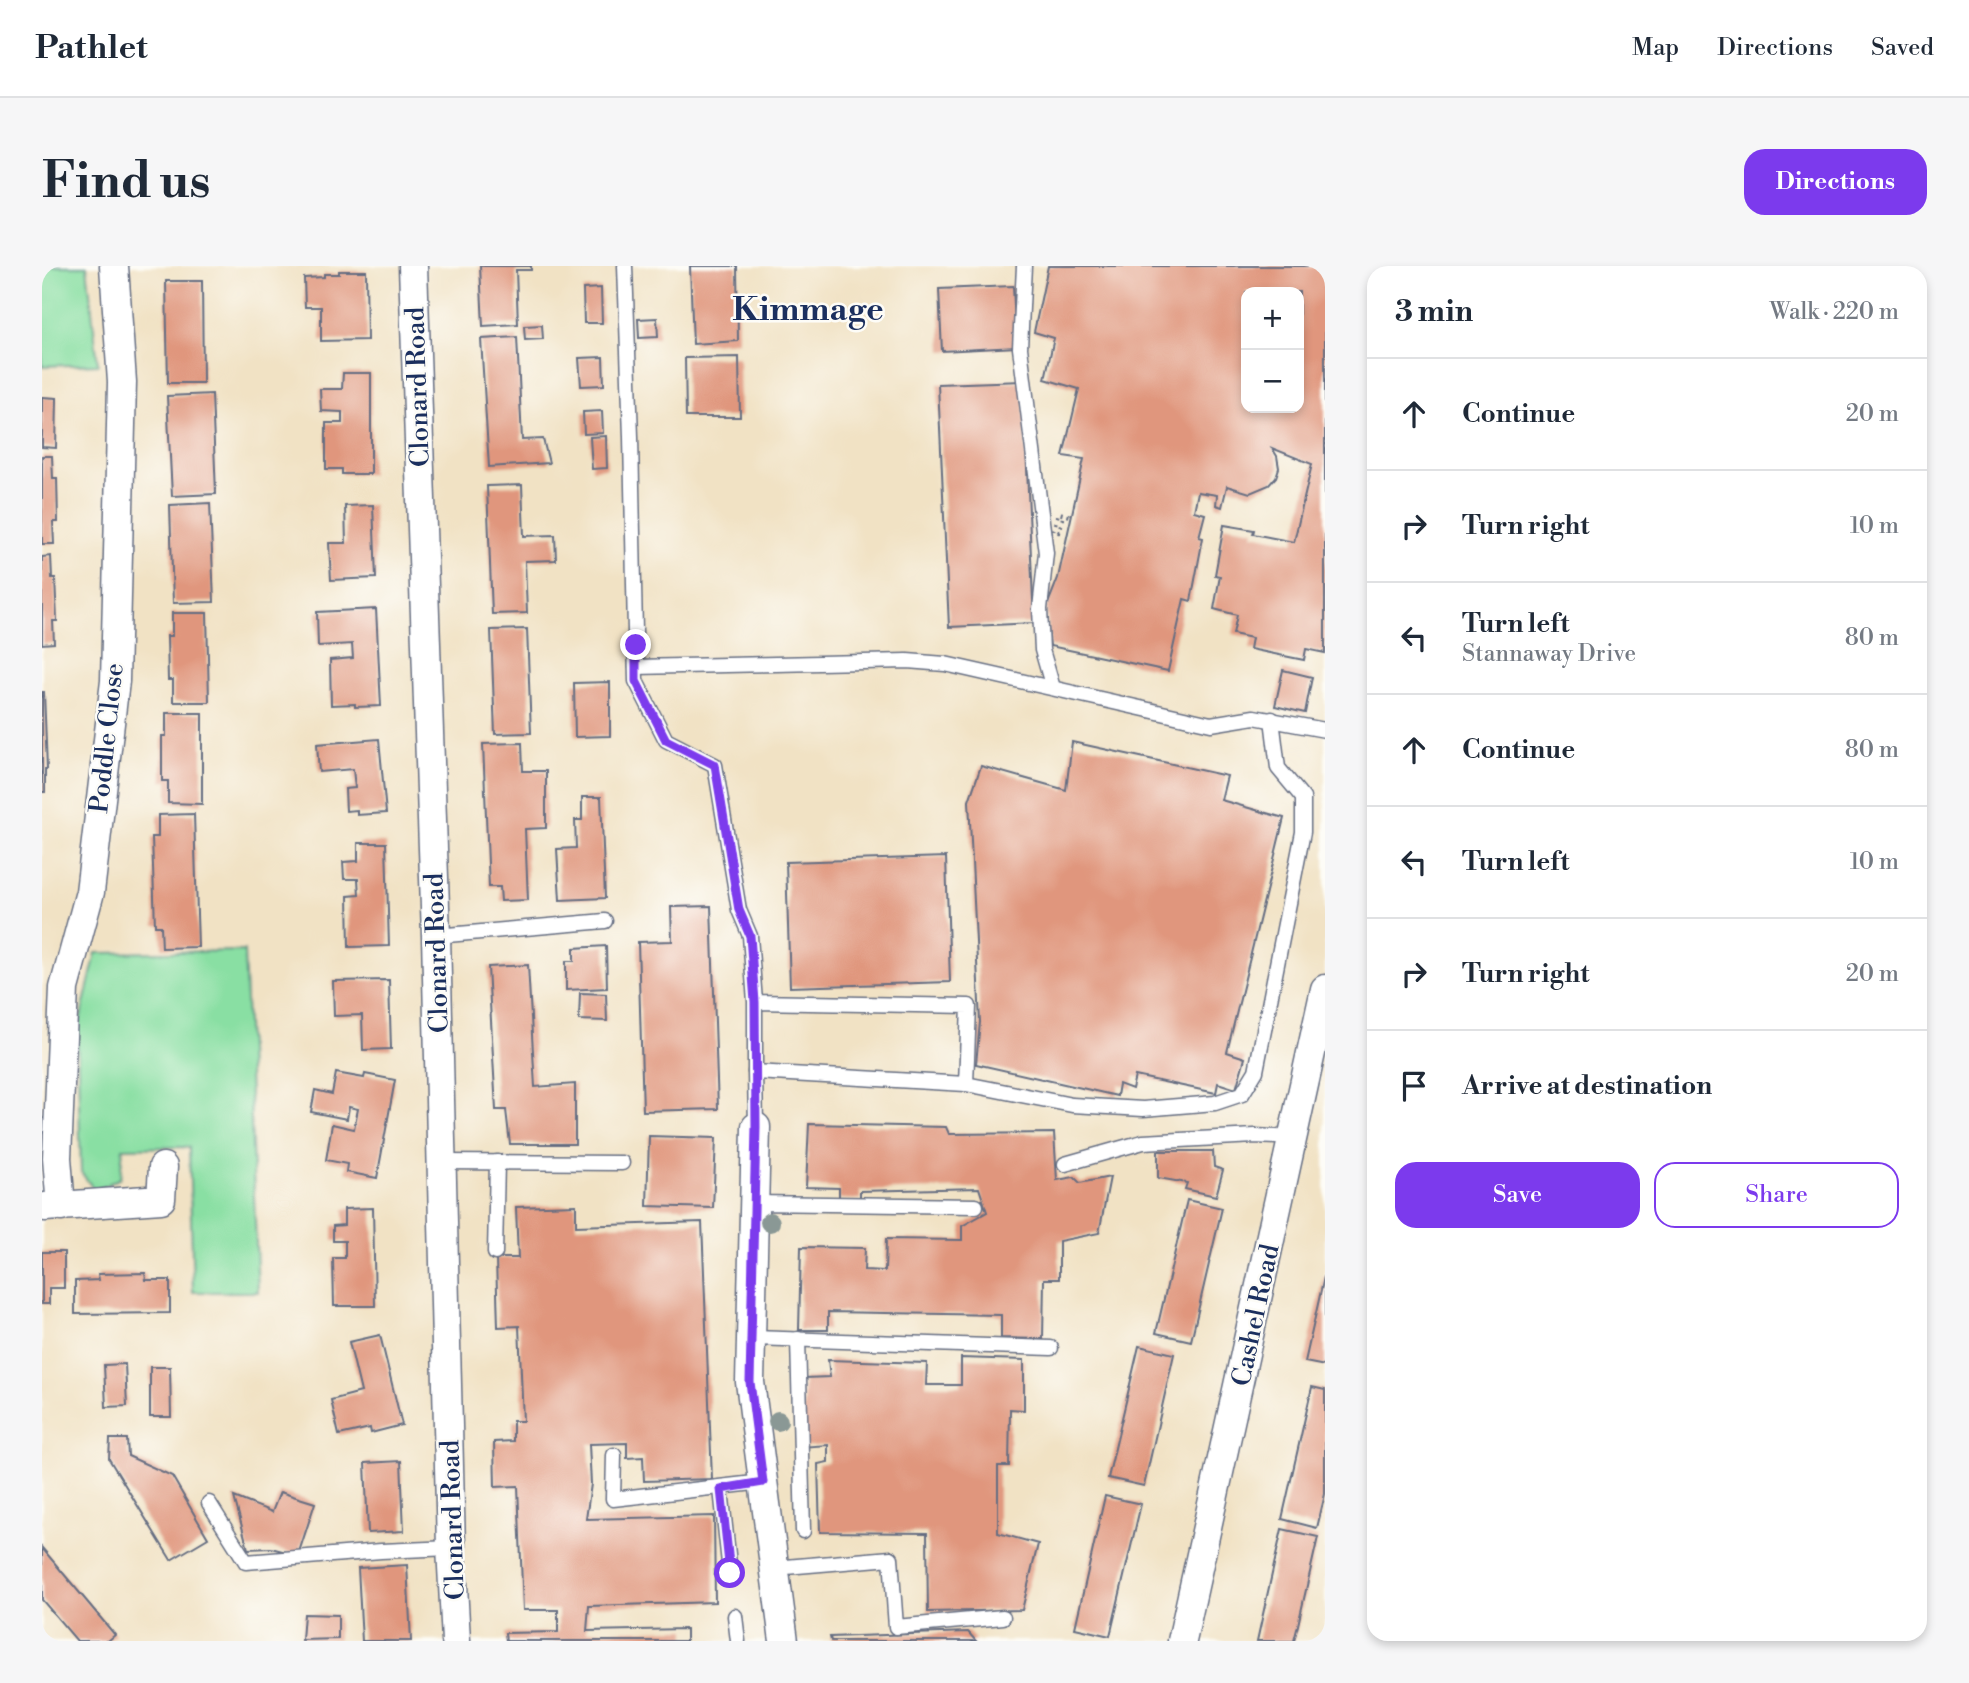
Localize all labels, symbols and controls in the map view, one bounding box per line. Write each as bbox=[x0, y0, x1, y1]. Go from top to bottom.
text: Pathlet bbox=[35, 28, 148, 69]
text: Map bbox=[1632, 33, 1679, 63]
text: Directions bbox=[1717, 33, 1833, 63]
text: Saved bbox=[1871, 33, 1934, 63]
button: Directions bbox=[1744, 149, 1927, 215]
text: Find us bbox=[42, 152, 211, 213]
map controls bbox=[1241, 287, 1304, 413]
button: + bbox=[1241, 287, 1304, 350]
district label: Kimmage bbox=[732, 290, 884, 331]
text: 3 min bbox=[1395, 293, 1473, 331]
text: Walk · 220 m bbox=[1770, 298, 1899, 326]
street label: Clonard Road bbox=[399, 306, 437, 468]
button: − bbox=[1241, 350, 1304, 413]
icon: ahead bbox=[1395, 395, 1433, 433]
text: Continue bbox=[1462, 398, 1575, 430]
text: 20 m bbox=[1846, 400, 1899, 428]
icon: right bbox=[1395, 507, 1433, 545]
text: Turn right bbox=[1462, 510, 1590, 542]
text: 10 m bbox=[1850, 512, 1899, 540]
text: Turn left bbox=[1462, 608, 1570, 640]
icon: left bbox=[1395, 619, 1433, 657]
text: 80 m bbox=[1845, 624, 1899, 652]
route end bbox=[620, 629, 651, 660]
text: Stannaway Drive bbox=[1462, 640, 1636, 668]
street label: Poddle Close bbox=[83, 661, 131, 815]
icon: ahead bbox=[1395, 731, 1433, 769]
text: Continue bbox=[1462, 734, 1575, 766]
text: 80 m bbox=[1845, 736, 1899, 764]
icon: left bbox=[1395, 843, 1433, 881]
text: Turn left bbox=[1462, 846, 1570, 878]
text: 10 m bbox=[1850, 848, 1899, 876]
street label: Clonard Road bbox=[418, 872, 456, 1034]
icon: right bbox=[1395, 955, 1433, 993]
text: Turn right bbox=[1462, 958, 1590, 990]
text: 20 m bbox=[1846, 960, 1899, 988]
icon: arrive bbox=[1395, 1067, 1433, 1105]
text: Arrive at destination bbox=[1462, 1070, 1712, 1102]
button: Save bbox=[1395, 1162, 1640, 1228]
button: Share bbox=[1654, 1162, 1899, 1228]
street label: Cashel Road bbox=[1225, 1241, 1287, 1389]
street label: Clonard Road bbox=[434, 1439, 472, 1601]
route start bbox=[714, 1557, 745, 1588]

